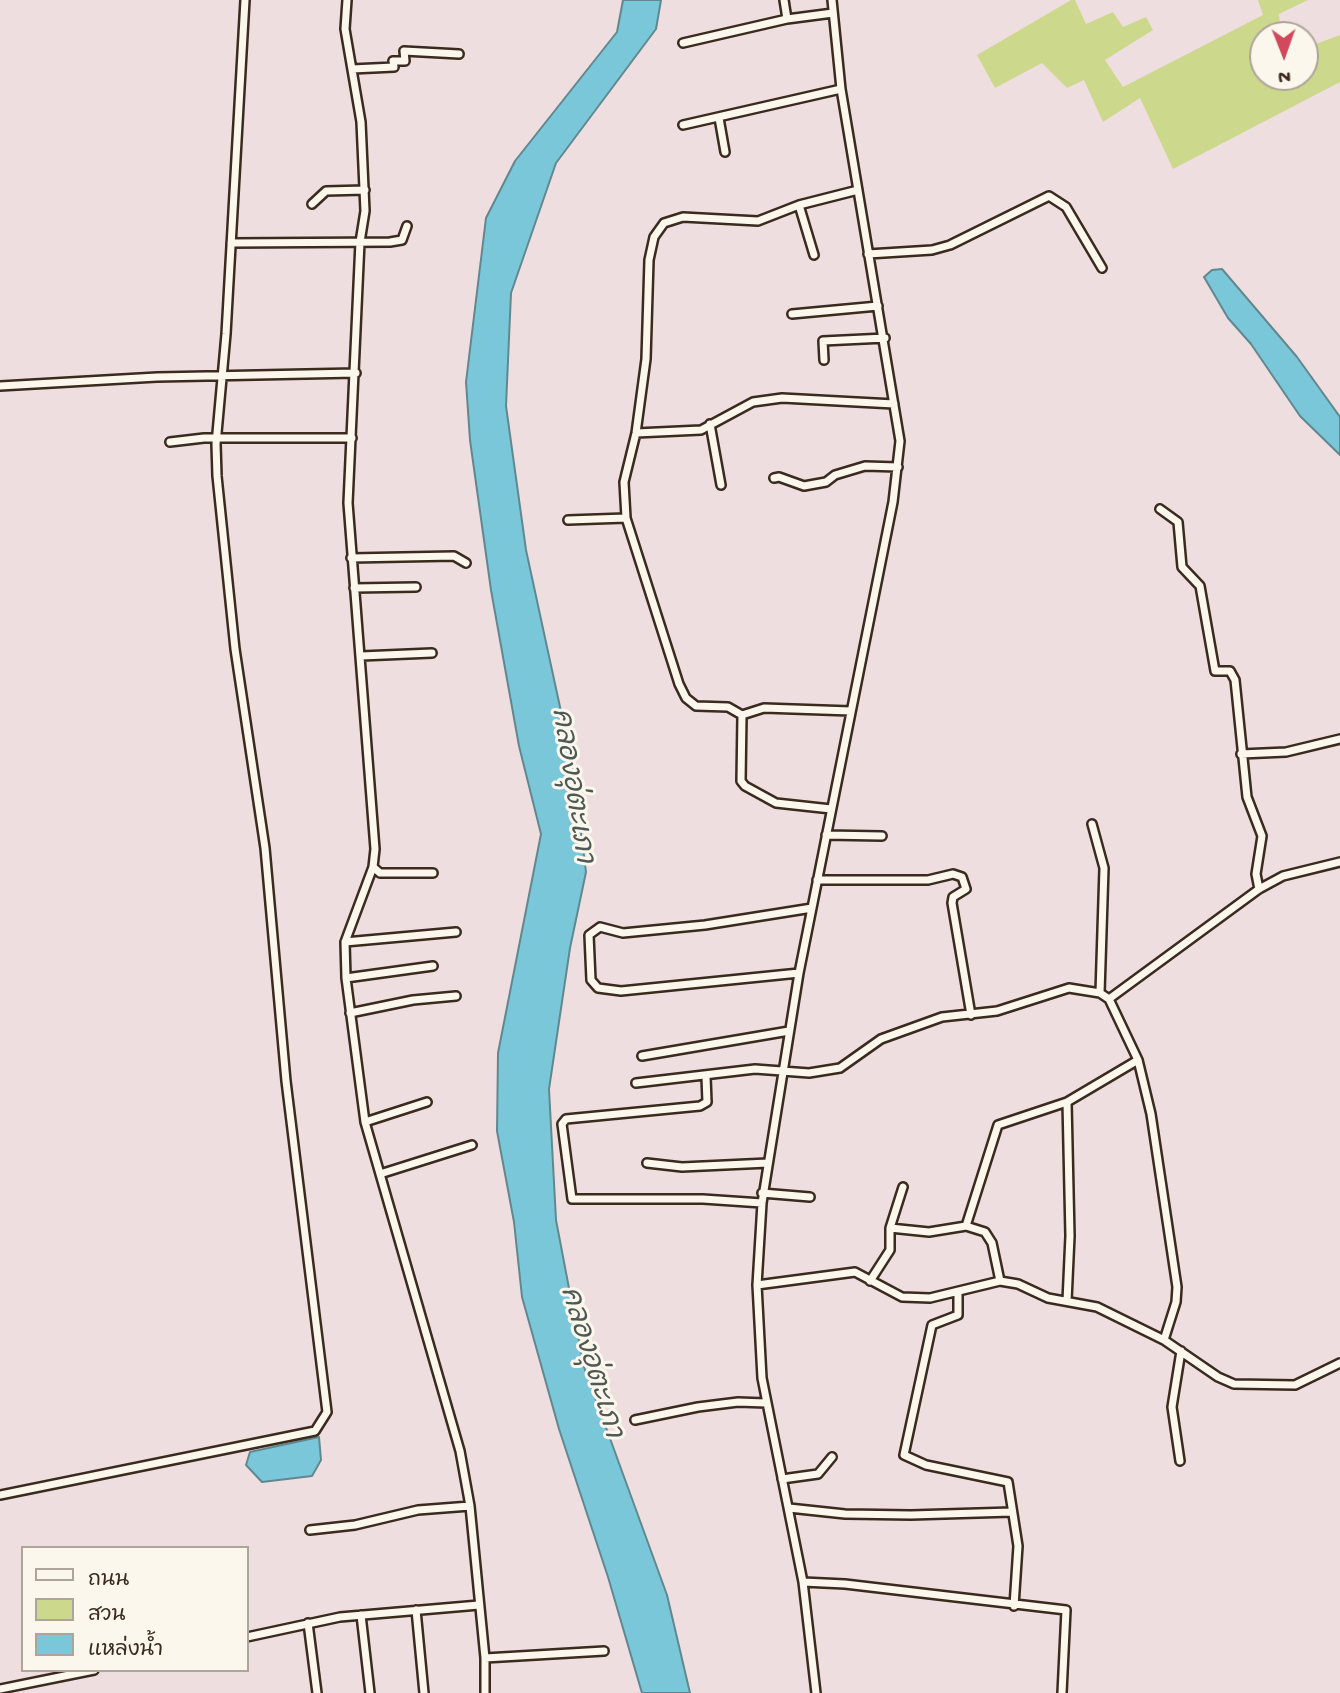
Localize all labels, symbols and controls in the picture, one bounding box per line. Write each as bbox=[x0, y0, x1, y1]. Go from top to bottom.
north arrow bbox=[1249, 21, 1319, 91]
text: N bbox=[1278, 64, 1291, 87]
water label: คลองอุ่ตะเภา bbox=[541, 706, 599, 866]
water label: คลองอุ่ตะเภา bbox=[550, 1283, 628, 1443]
legend bbox=[21, 1546, 248, 1672]
text: ถนน bbox=[88, 1569, 129, 1594]
text: สวน bbox=[88, 1604, 125, 1629]
text: แหล่งน้ำ bbox=[88, 1639, 163, 1664]

